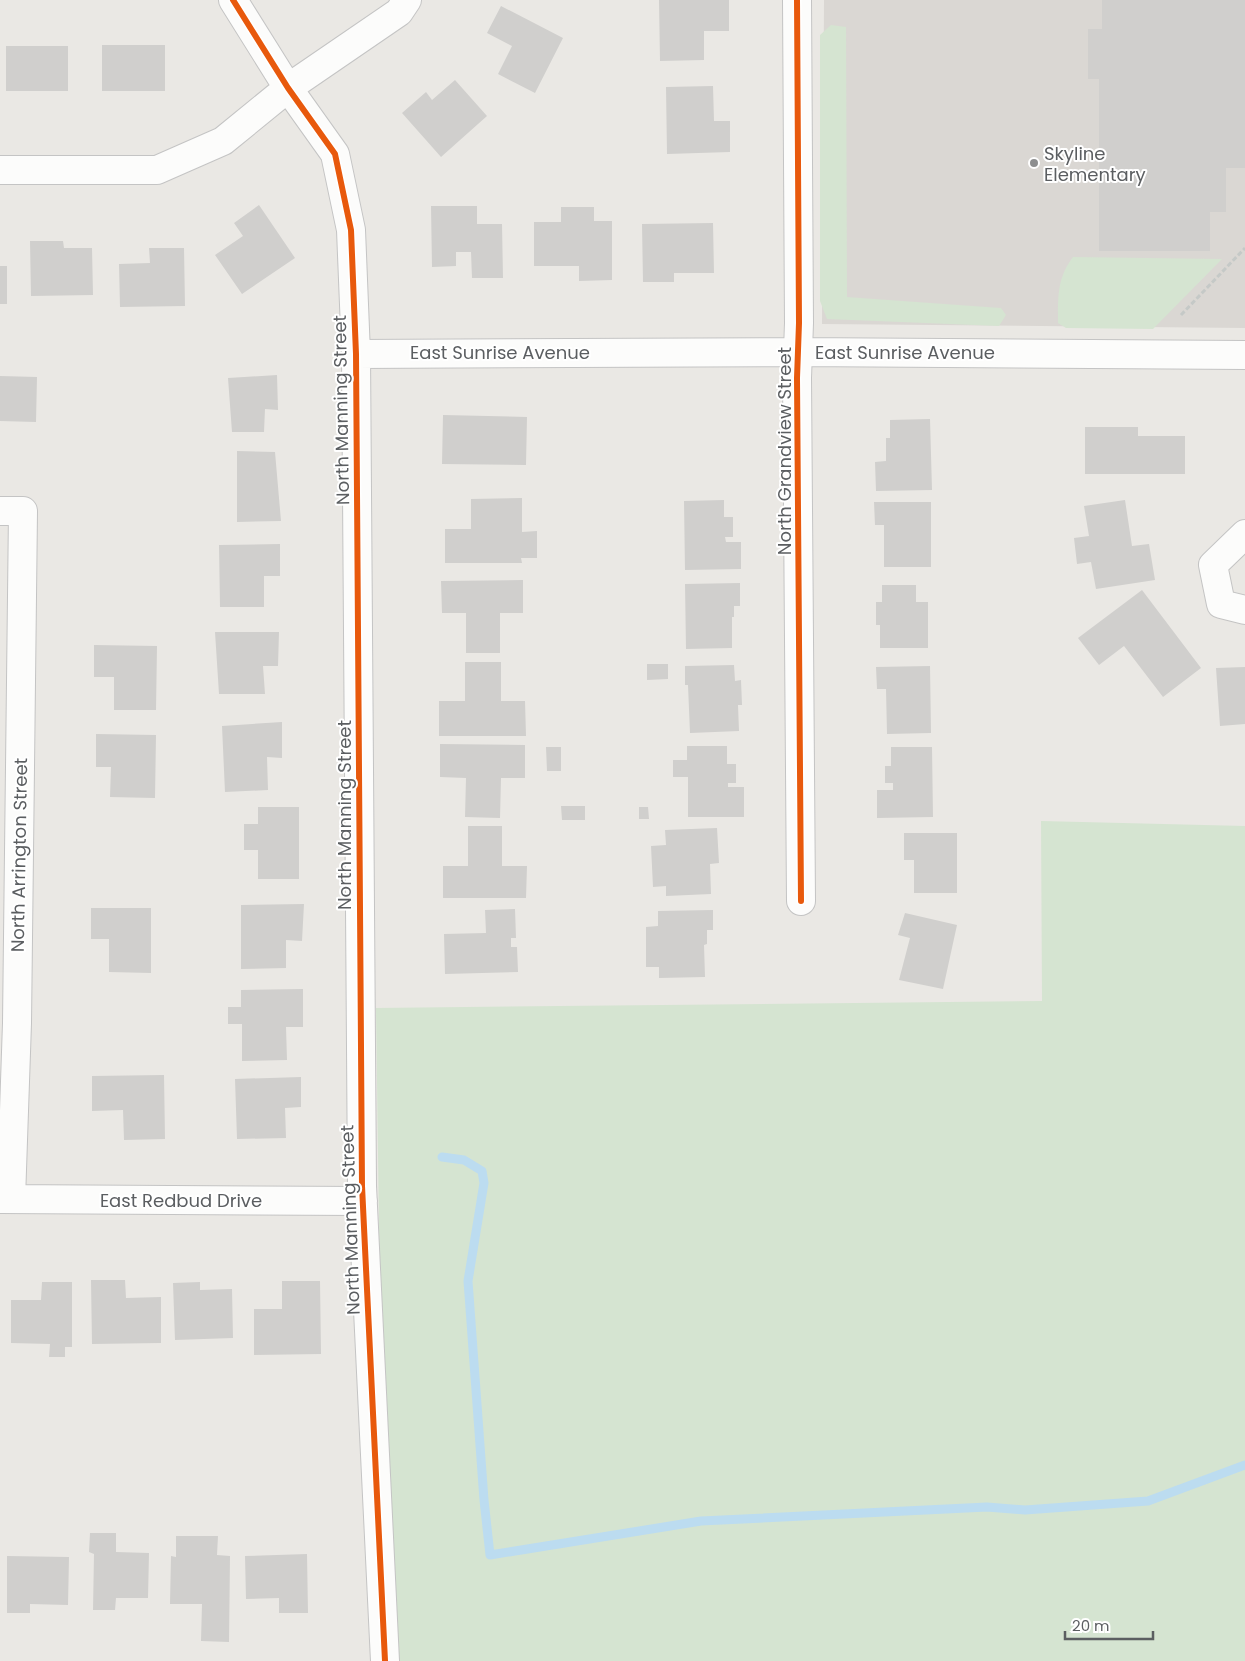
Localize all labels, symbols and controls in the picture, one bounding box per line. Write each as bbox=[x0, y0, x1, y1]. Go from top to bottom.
place label: Skyline Elementary bbox=[1044, 141, 1146, 187]
marker: Skyline Elementary bbox=[1028, 157, 1040, 169]
street label: North Manning Street bbox=[327, 315, 355, 505]
street label: East Sunrise Avenue bbox=[410, 340, 590, 365]
street label: East Sunrise Avenue bbox=[815, 340, 995, 365]
street label: North Grandview Street bbox=[772, 347, 797, 555]
street label: North Manning Street bbox=[332, 720, 357, 910]
street label: North Arrington Street bbox=[5, 758, 33, 952]
street label: North Manning Street bbox=[334, 1125, 366, 1315]
street label: East Redbud Drive bbox=[100, 1188, 262, 1213]
scale bar bbox=[1065, 1608, 1152, 1640]
text: 20 m bbox=[1072, 1615, 1110, 1636]

